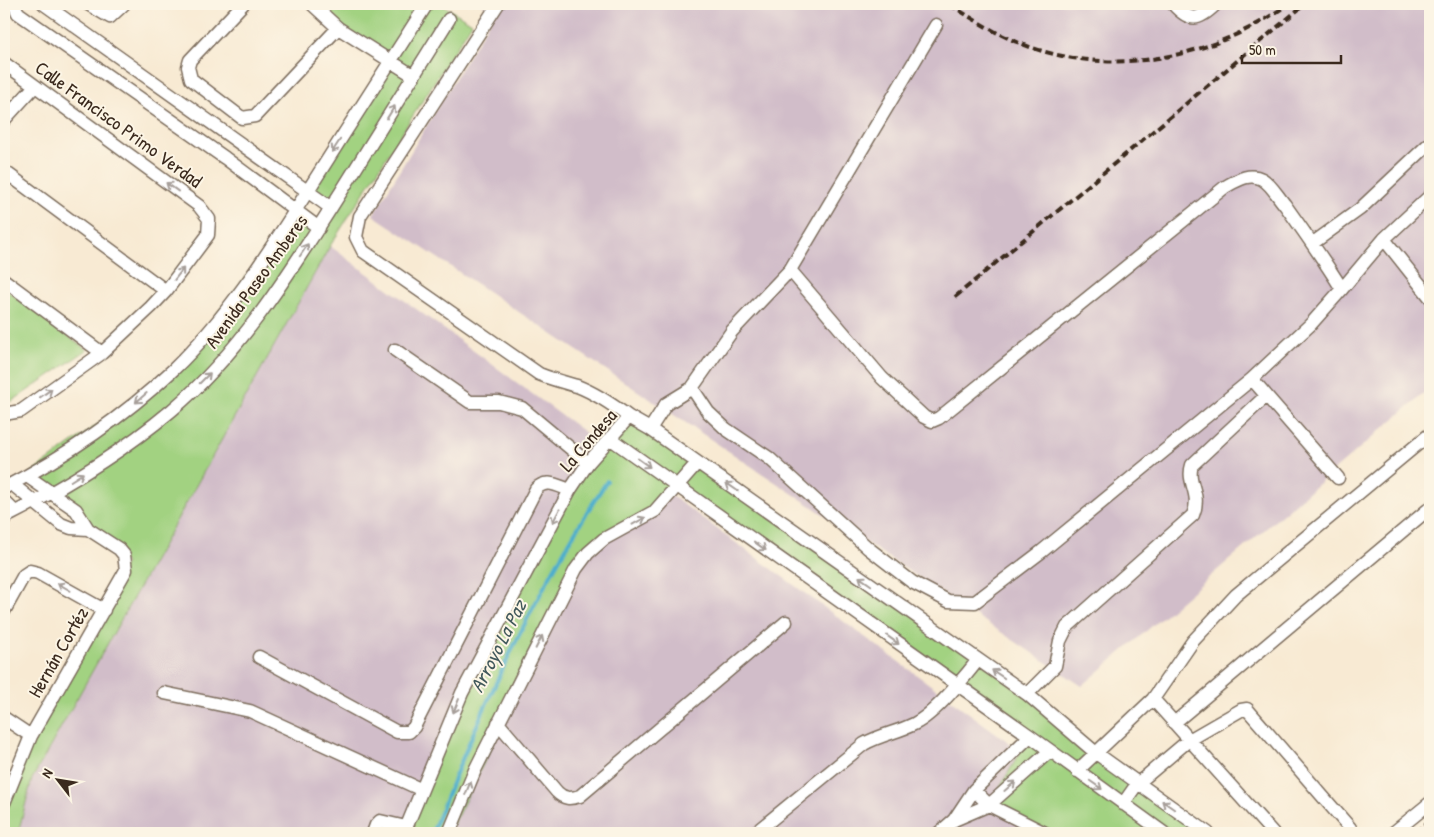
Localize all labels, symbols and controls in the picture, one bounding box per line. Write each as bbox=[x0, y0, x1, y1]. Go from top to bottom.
scale bar bbox=[1242, 32, 1340, 64]
text: 50 m bbox=[1249, 39, 1276, 60]
street label: Calle Francisco Primo Verdad bbox=[30, 55, 208, 194]
one-way arrow bbox=[386, 106, 396, 120]
one-way arrow bbox=[331, 139, 342, 153]
one-way arrow bbox=[165, 182, 179, 192]
street label: Avenida Paseo Amberes bbox=[199, 209, 313, 353]
one-way arrow bbox=[299, 243, 309, 257]
one-way arrow bbox=[174, 268, 185, 281]
one-way arrow bbox=[199, 372, 211, 384]
one-way arrow bbox=[39, 388, 52, 399]
one-way arrow bbox=[135, 392, 148, 403]
street label: La Condesa bbox=[553, 403, 623, 477]
one-way arrow bbox=[637, 458, 651, 468]
one-way arrow bbox=[69, 472, 83, 482]
one-way arrow bbox=[725, 482, 739, 492]
one-way arrow bbox=[551, 508, 560, 523]
one-way arrow bbox=[631, 515, 645, 525]
one-way arrow bbox=[753, 541, 767, 551]
one-way arrow bbox=[858, 576, 872, 586]
one-way arrow bbox=[57, 582, 72, 592]
water label: Arroyo La Paz bbox=[463, 594, 534, 697]
street label: Hernán Cortéz bbox=[22, 602, 94, 702]
one-way arrow bbox=[535, 635, 544, 650]
one-way arrow bbox=[885, 635, 899, 645]
one-way arrow bbox=[991, 669, 1005, 679]
one-way arrow bbox=[451, 698, 461, 713]
north arrow bbox=[32, 754, 82, 804]
text: N bbox=[36, 764, 57, 781]
one-way arrow bbox=[1004, 780, 1017, 792]
one-way arrow bbox=[1089, 780, 1103, 790]
one-way arrow bbox=[463, 781, 473, 796]
one-way arrow bbox=[1161, 800, 1175, 810]

